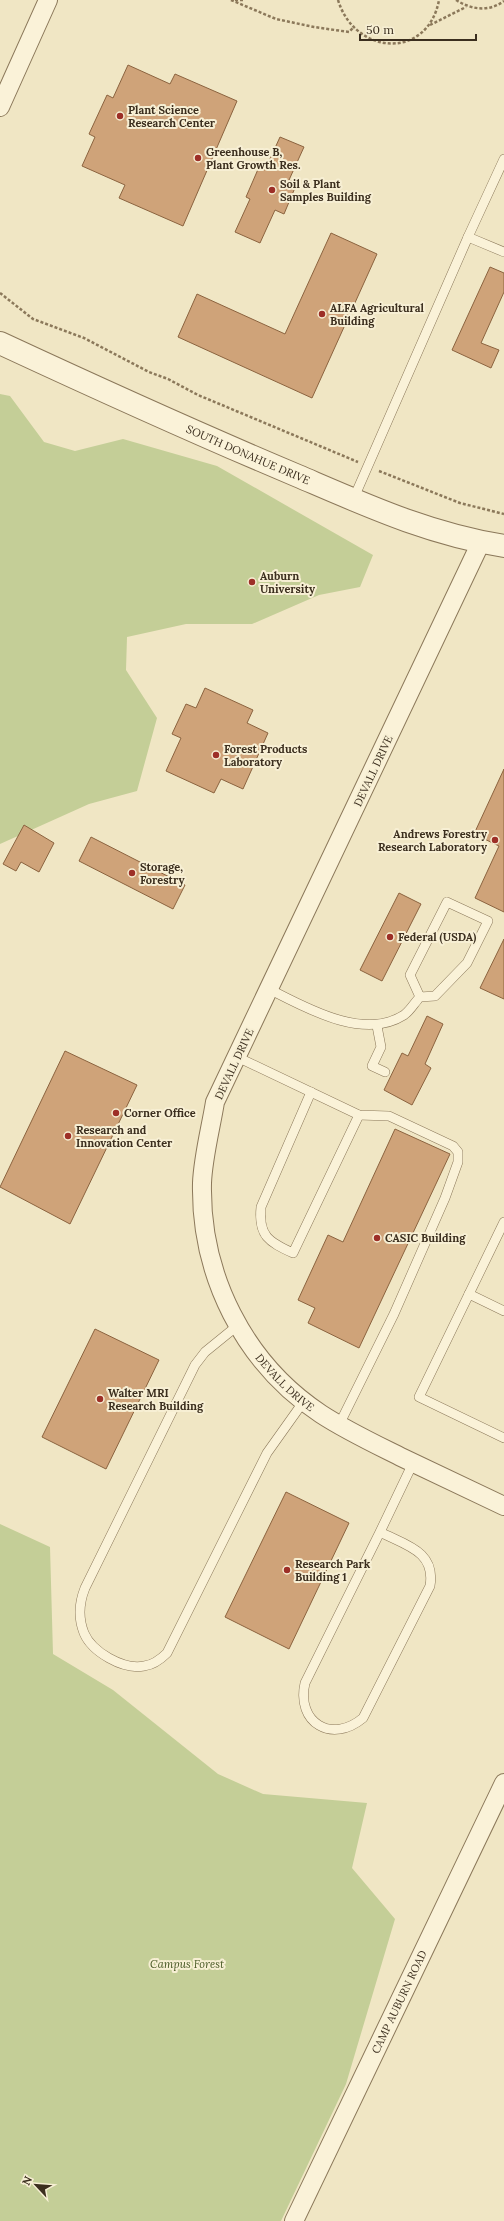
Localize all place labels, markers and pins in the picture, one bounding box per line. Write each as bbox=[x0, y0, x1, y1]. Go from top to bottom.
place label: Plant Science Research Center bbox=[128, 103, 216, 130]
marker: Plant Science Research Center bbox=[115, 111, 125, 121]
place label: Greenhouse B, Plant Growth Res. bbox=[206, 145, 301, 172]
marker: Greenhouse B, Plant Growth Res. bbox=[193, 153, 203, 163]
place label: Soil & Plant Samples Building bbox=[280, 177, 372, 204]
marker: Soil & Plant Samples Building bbox=[267, 185, 277, 195]
place label: ALFA Agricultural Building bbox=[330, 301, 424, 328]
marker: ALFA Agricultural Building bbox=[317, 309, 327, 319]
place label: Auburn University bbox=[260, 569, 316, 596]
marker: Auburn University bbox=[247, 577, 257, 587]
place label: Forest Products Laboratory bbox=[224, 742, 307, 769]
marker: Forest Products Laboratory bbox=[211, 750, 221, 760]
place label: Andrews Forestry Research Laboratory bbox=[378, 827, 488, 854]
marker: Andrews Forestry Research Laboratory bbox=[490, 835, 500, 845]
place label: Storage, Forestry bbox=[140, 860, 185, 887]
marker: Storage, Forestry bbox=[127, 868, 137, 878]
place label: Federal (USDA) bbox=[398, 930, 476, 945]
marker: Federal (USDA) bbox=[385, 932, 395, 942]
place label: Corner Office bbox=[124, 1106, 196, 1120]
marker: Corner Office bbox=[111, 1108, 121, 1118]
place label: Research and Innovation Center bbox=[76, 1123, 173, 1150]
marker: Research and Innovation Center bbox=[63, 1131, 73, 1141]
place label: CASIC Building bbox=[385, 1231, 466, 1245]
marker: CASIC Building bbox=[372, 1233, 382, 1243]
place label: Walter MRI Research Building bbox=[108, 1386, 204, 1413]
marker: Walter MRI Research Building bbox=[95, 1394, 105, 1404]
place label: Research Park Building 1 bbox=[295, 1557, 371, 1584]
marker: Research Park Building 1 bbox=[282, 1565, 292, 1575]

